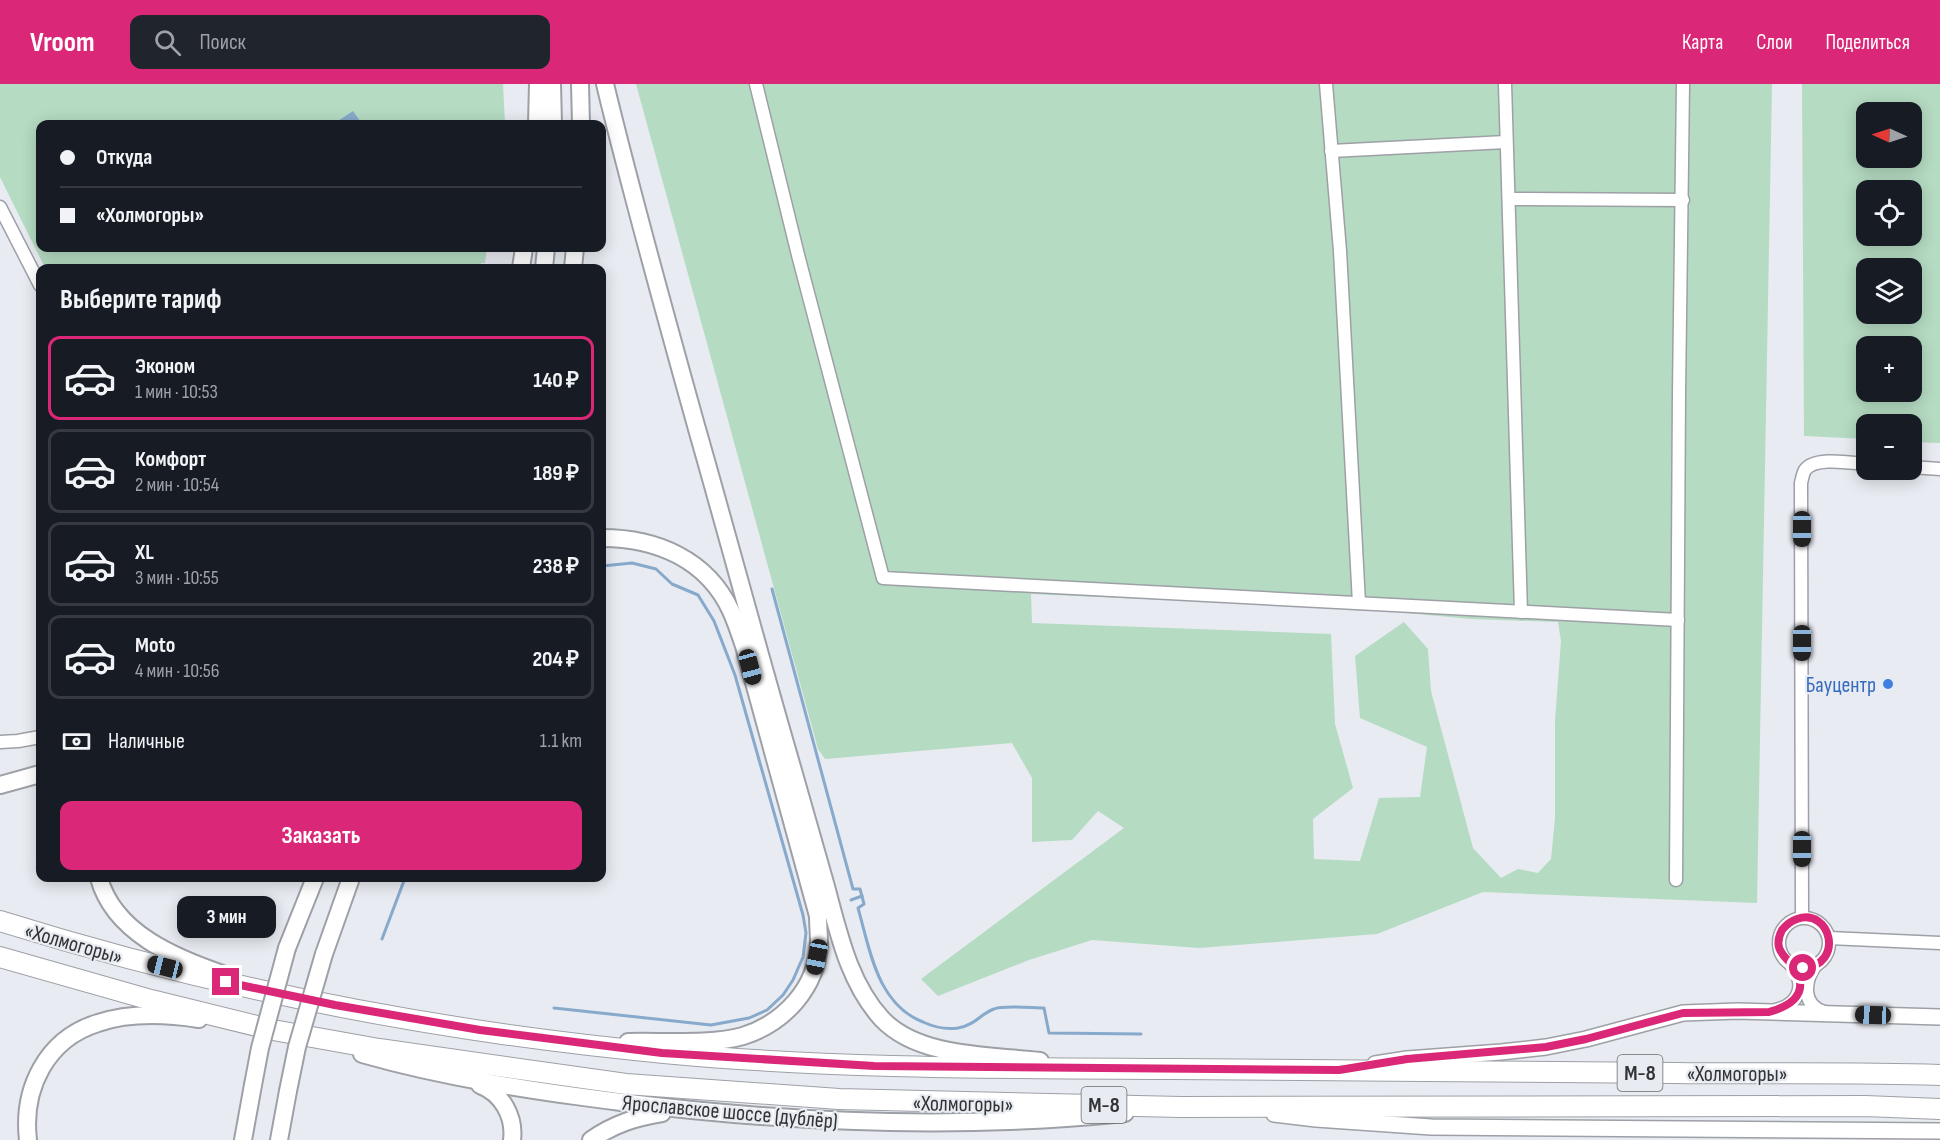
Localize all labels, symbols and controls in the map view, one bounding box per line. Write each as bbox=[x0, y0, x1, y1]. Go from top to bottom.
search box bbox=[130, 15, 550, 69]
text: Vroom bbox=[30, 26, 94, 59]
icon: search bbox=[151, 26, 184, 59]
text: Поиск bbox=[199, 29, 246, 56]
text: Карта bbox=[1682, 30, 1723, 55]
text: Слои bbox=[1756, 30, 1792, 55]
text: Поделиться bbox=[1825, 30, 1910, 55]
north arrow bbox=[1856, 102, 1922, 168]
map controls bbox=[1856, 102, 1922, 480]
text: Откуда bbox=[96, 144, 152, 171]
button: locate bbox=[1856, 180, 1922, 246]
text: «Холмогоры» bbox=[96, 202, 204, 229]
button: layers bbox=[1856, 258, 1922, 324]
text: Выберите тариф bbox=[60, 284, 222, 316]
button: + bbox=[1856, 336, 1922, 402]
icon: car bbox=[63, 351, 117, 405]
text: Эконом bbox=[135, 353, 195, 380]
text: 140 ₽ bbox=[533, 367, 579, 394]
text: 1 мин · 10:53 bbox=[135, 380, 218, 404]
button: − bbox=[1856, 414, 1922, 480]
icon: car bbox=[63, 444, 117, 498]
text: Комфорт bbox=[135, 446, 206, 473]
text: 189 ₽ bbox=[533, 460, 579, 487]
text: 2 мин · 10:54 bbox=[135, 473, 219, 497]
car bbox=[1793, 511, 1811, 547]
icon: car bbox=[63, 537, 117, 591]
text: XL bbox=[135, 539, 154, 566]
text: 238 ₽ bbox=[533, 553, 579, 580]
text: 3 мин · 10:55 bbox=[135, 566, 219, 590]
car bbox=[1793, 625, 1811, 661]
icon: car bbox=[63, 630, 117, 684]
text: Moto bbox=[135, 632, 175, 659]
text: 204 ₽ bbox=[532, 646, 579, 673]
car bbox=[737, 647, 763, 687]
text: 4 мин · 10:56 bbox=[135, 659, 220, 683]
place label: Бауцентр bbox=[1806, 672, 1876, 699]
marker: Бауцентр bbox=[1881, 677, 1895, 691]
icon: cash bbox=[60, 725, 93, 758]
text: Наличные bbox=[108, 728, 185, 755]
text: 1.1 km bbox=[540, 729, 582, 753]
button: Заказать bbox=[60, 801, 582, 870]
car bbox=[1793, 831, 1811, 867]
callout: 3 мин bbox=[176, 895, 276, 937]
text: 3 мин bbox=[207, 905, 246, 929]
street label: «Холмогоры» bbox=[21, 918, 126, 971]
car bbox=[805, 938, 829, 976]
car bbox=[145, 954, 185, 980]
route start bbox=[1789, 954, 1816, 981]
route end bbox=[212, 968, 239, 995]
car bbox=[1855, 1005, 1891, 1025]
road number: М-8 bbox=[1618, 1055, 1662, 1091]
street label: «Холмогоры» bbox=[1687, 1061, 1787, 1088]
road number: М-8 bbox=[1082, 1087, 1126, 1123]
street label: Ярославское шоссе (дублёр) bbox=[621, 1090, 839, 1135]
street label: «Холмогоры» bbox=[912, 1090, 1014, 1119]

